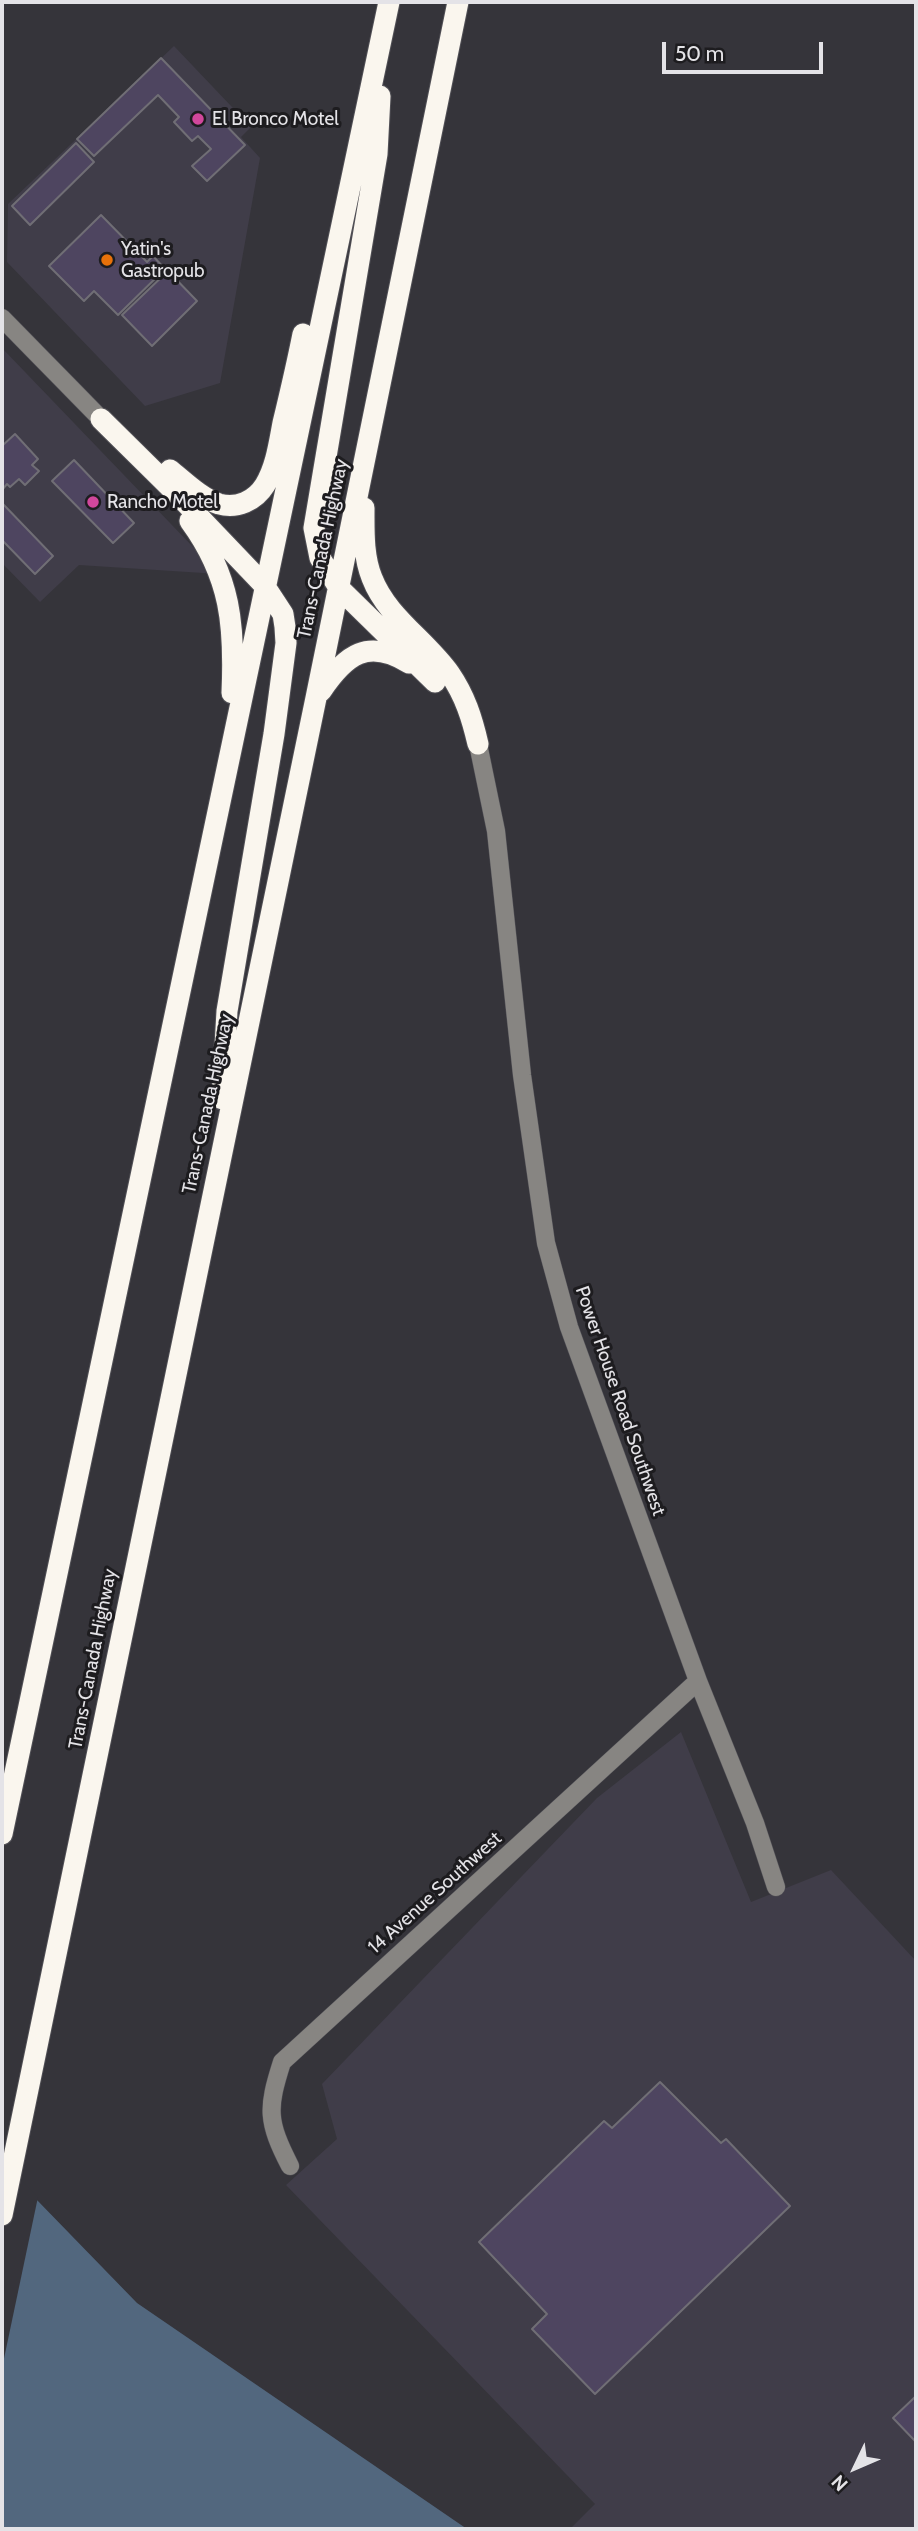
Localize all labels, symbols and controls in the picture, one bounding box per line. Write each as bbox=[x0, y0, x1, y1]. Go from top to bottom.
scale bar bbox=[666, 28, 827, 72]
text: 50 m bbox=[675, 41, 724, 66]
place label: El Bronco Motel bbox=[212, 108, 339, 130]
marker: El Bronco Motel bbox=[190, 111, 206, 127]
place label: Yatin's Gastropub bbox=[121, 238, 204, 282]
marker: Yatin's Gastropub bbox=[99, 252, 115, 268]
street label: Trans-Canada Highway bbox=[293, 457, 353, 641]
place label: Rancho Motel bbox=[107, 491, 218, 513]
marker: Rancho Motel bbox=[85, 494, 101, 510]
street label: Trans-Canada Highway bbox=[178, 1012, 238, 1196]
street label: Power House Road Southwest bbox=[570, 1283, 670, 1519]
street label: Trans-Canada Highway bbox=[64, 1567, 122, 1751]
street label: 14 Avenue Southwest bbox=[364, 1827, 506, 1959]
north arrow bbox=[820, 2433, 890, 2503]
text: N bbox=[827, 2470, 852, 2496]

